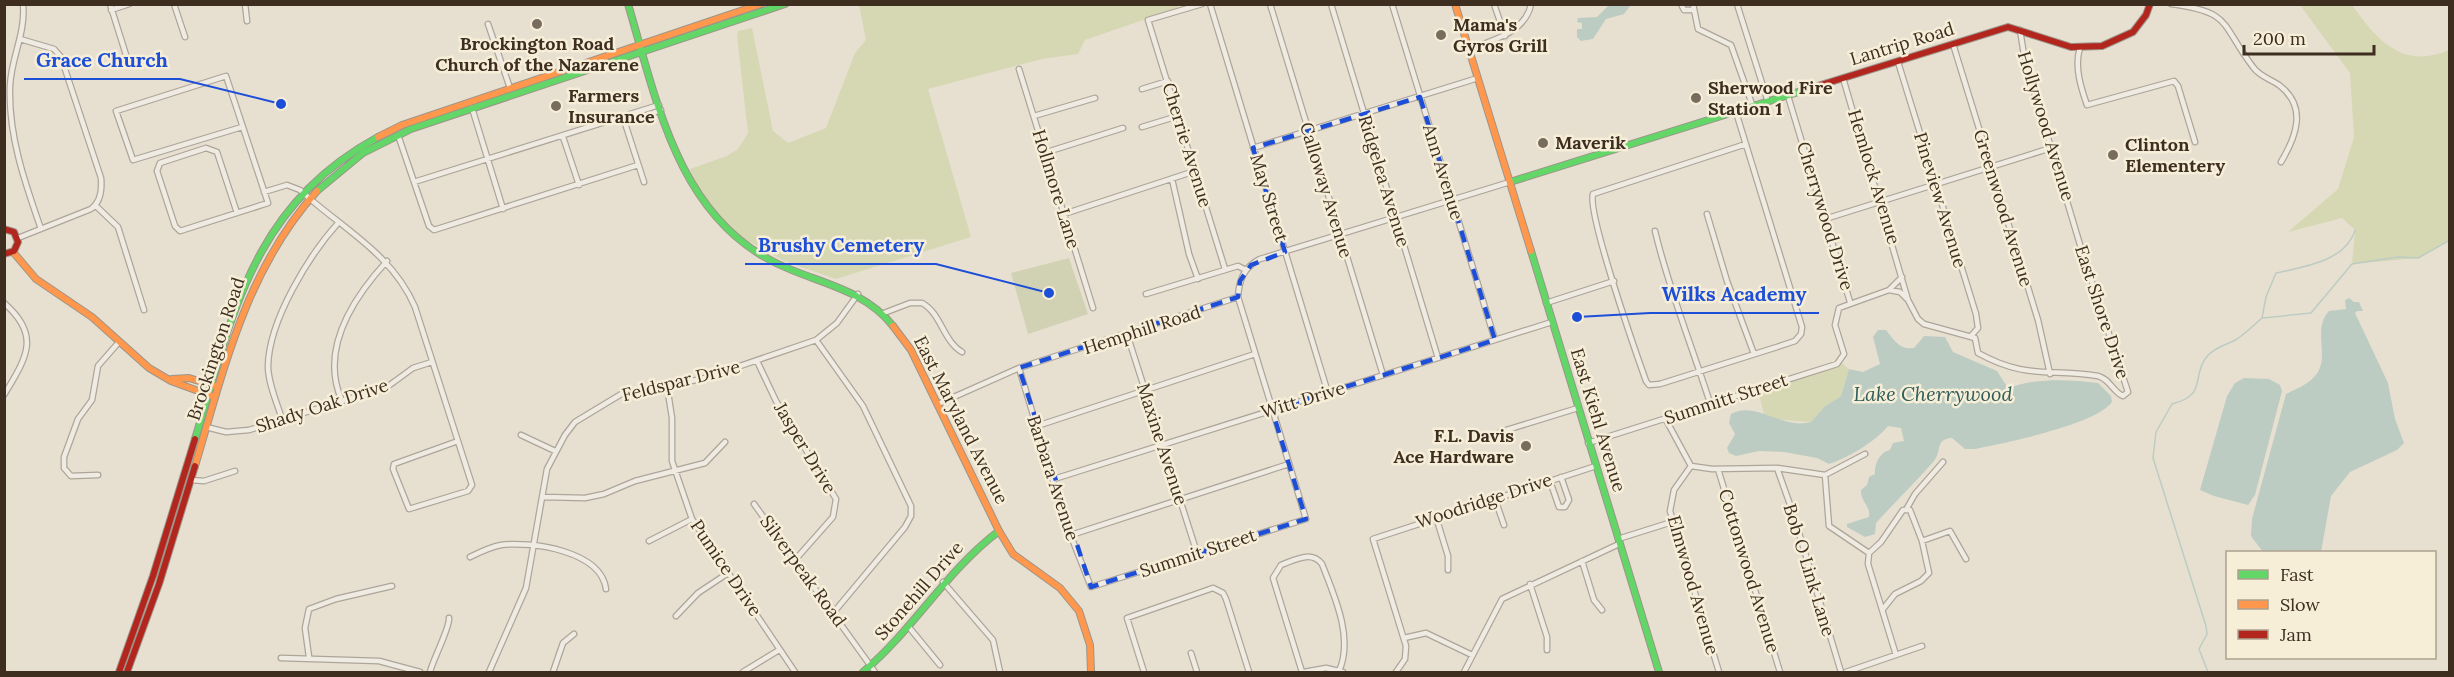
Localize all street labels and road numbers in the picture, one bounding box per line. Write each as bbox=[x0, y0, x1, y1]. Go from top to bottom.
street label: Lantrip Road bbox=[1847, 17, 1957, 70]
street label: Hollywood Avenue bbox=[2013, 48, 2080, 204]
street label: Cherrie Avenue bbox=[1158, 80, 1217, 210]
street label: Hemlock Avenue bbox=[1843, 107, 1906, 247]
street label: Ridgelea Avenue bbox=[1354, 112, 1415, 250]
street label: Calloway Avenue bbox=[1295, 119, 1358, 261]
street label: Ann Avenue bbox=[1418, 120, 1469, 223]
street label: Hollmore Lane bbox=[1027, 126, 1086, 252]
street label: Greenwood Avenue bbox=[1969, 126, 2038, 290]
street label: Pineview Avenue bbox=[1909, 129, 1972, 271]
street label: Cherrywood Drive bbox=[1792, 139, 1859, 293]
street label: May Street bbox=[1245, 151, 1294, 245]
street label: East Shore Drive bbox=[2070, 242, 2135, 382]
street label: Brockington Road bbox=[182, 274, 250, 423]
street label: Hemphill Road bbox=[1080, 300, 1204, 359]
street label: East Maryland Avenue bbox=[909, 332, 1014, 508]
street label: East Kiehl Avenue bbox=[1566, 345, 1631, 495]
street label: Feldspar Drive bbox=[619, 355, 743, 406]
street label: Summitt Street bbox=[1661, 368, 1790, 429]
street label: Shady Oak Drive bbox=[253, 373, 391, 438]
street label: Witt Drive bbox=[1258, 376, 1348, 423]
street label: Maxine Avenue bbox=[1132, 380, 1193, 508]
street label: Jasper Drive bbox=[769, 397, 842, 498]
street label: Barbara Avenue bbox=[1022, 412, 1085, 544]
street label: Woodridge Drive bbox=[1413, 468, 1555, 533]
street label: Cottonwood Avenue bbox=[1714, 486, 1785, 656]
street label: Bob O Link Lane bbox=[1778, 501, 1841, 639]
street label: Silverpeak Road bbox=[755, 510, 852, 631]
street label: Elmwood Avenue bbox=[1663, 513, 1724, 657]
street label: Pumice Drive bbox=[686, 515, 767, 621]
street label: Summit Street bbox=[1137, 523, 1259, 582]
street label: Stonehill Drive bbox=[869, 536, 968, 645]

